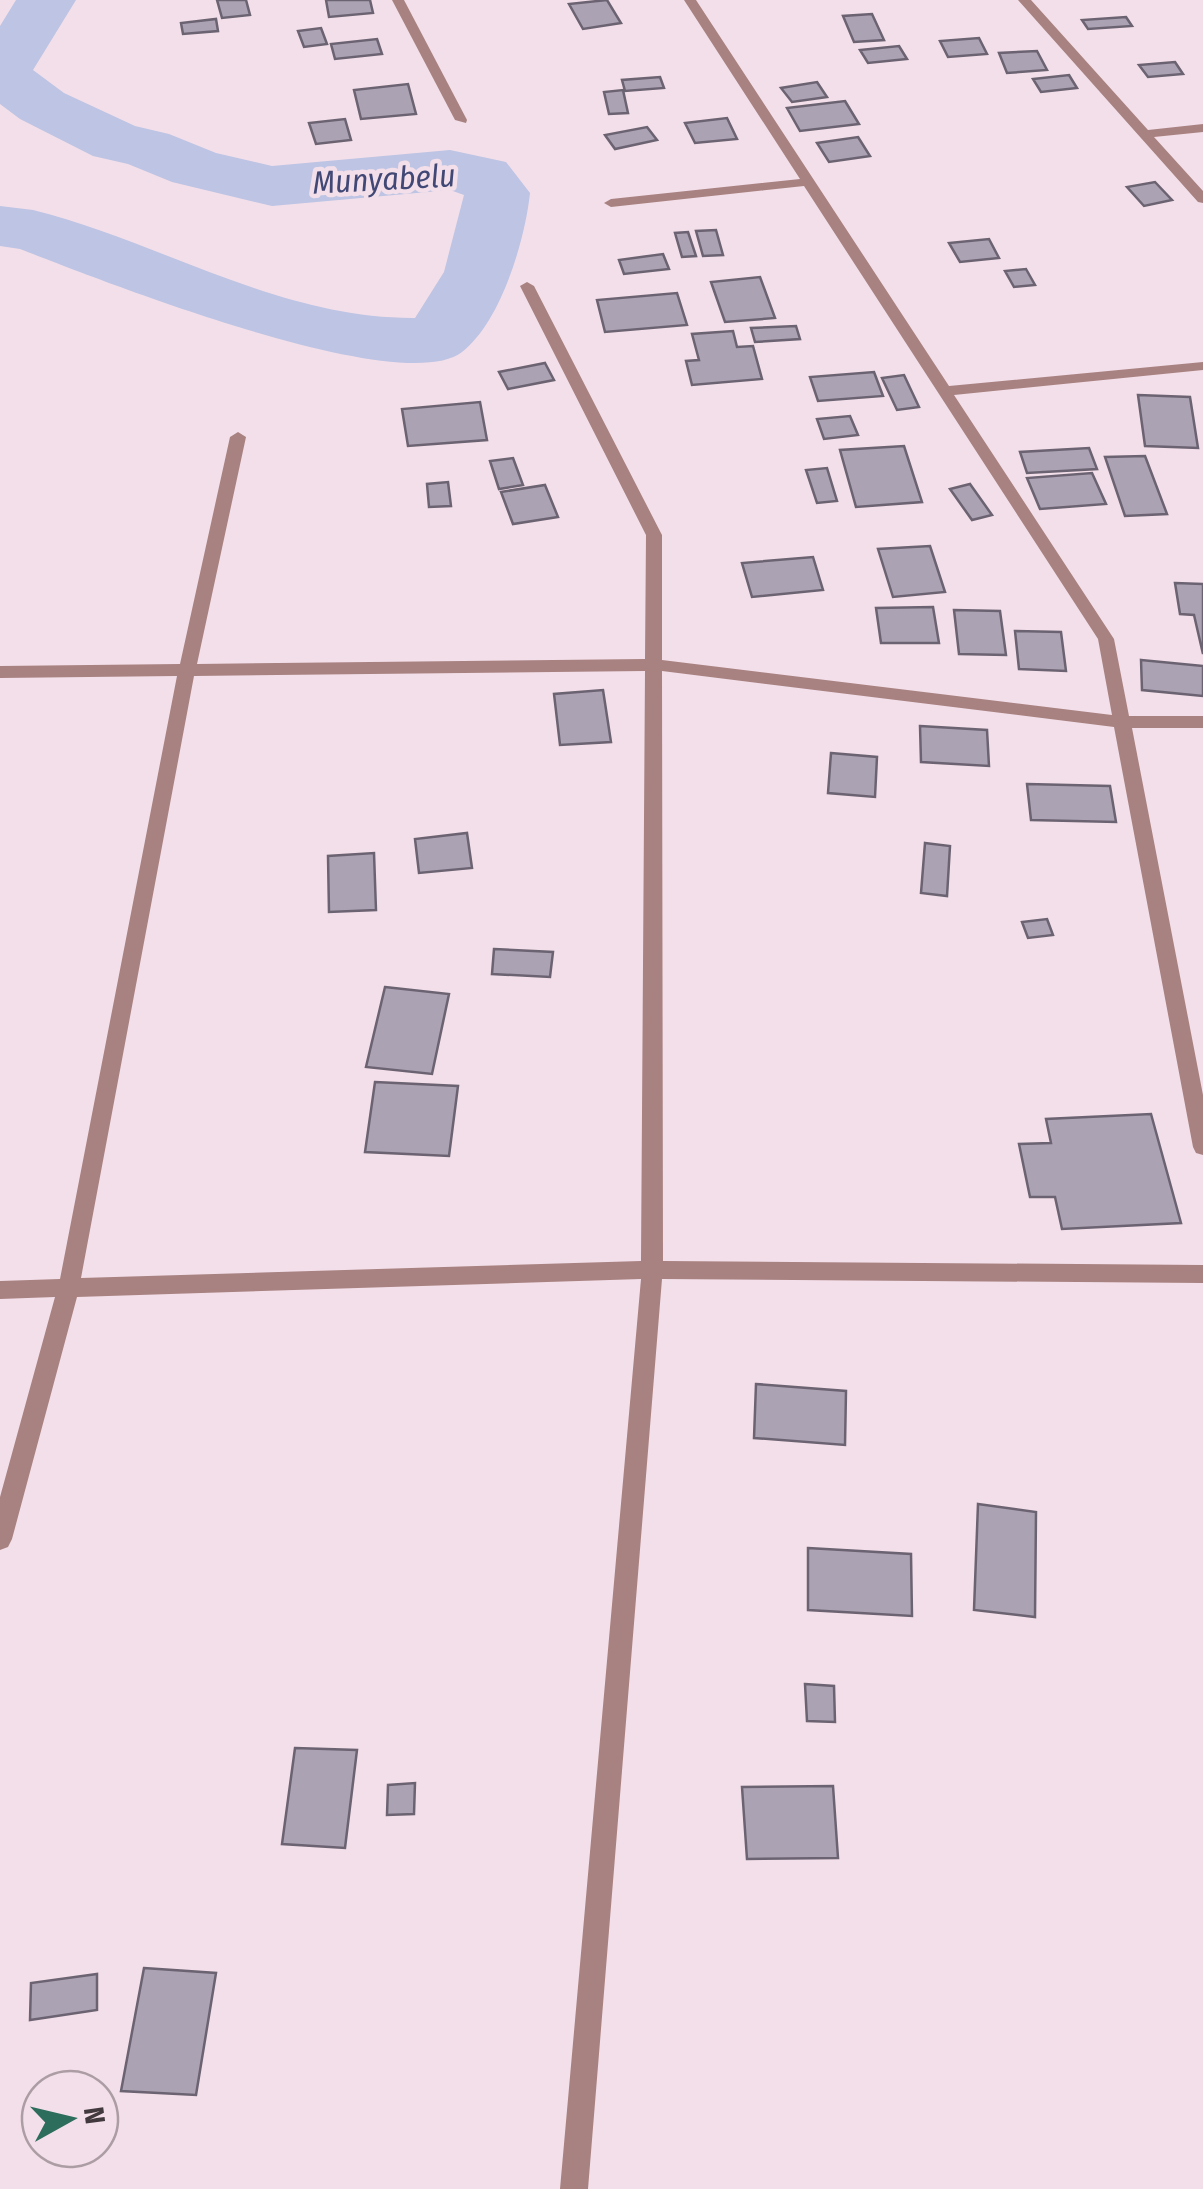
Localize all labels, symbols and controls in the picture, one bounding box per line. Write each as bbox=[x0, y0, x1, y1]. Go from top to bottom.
water label: Munyabelu bbox=[311, 156, 457, 202]
north arrow bbox=[20, 2069, 120, 2169]
text: N bbox=[77, 2105, 112, 2126]

